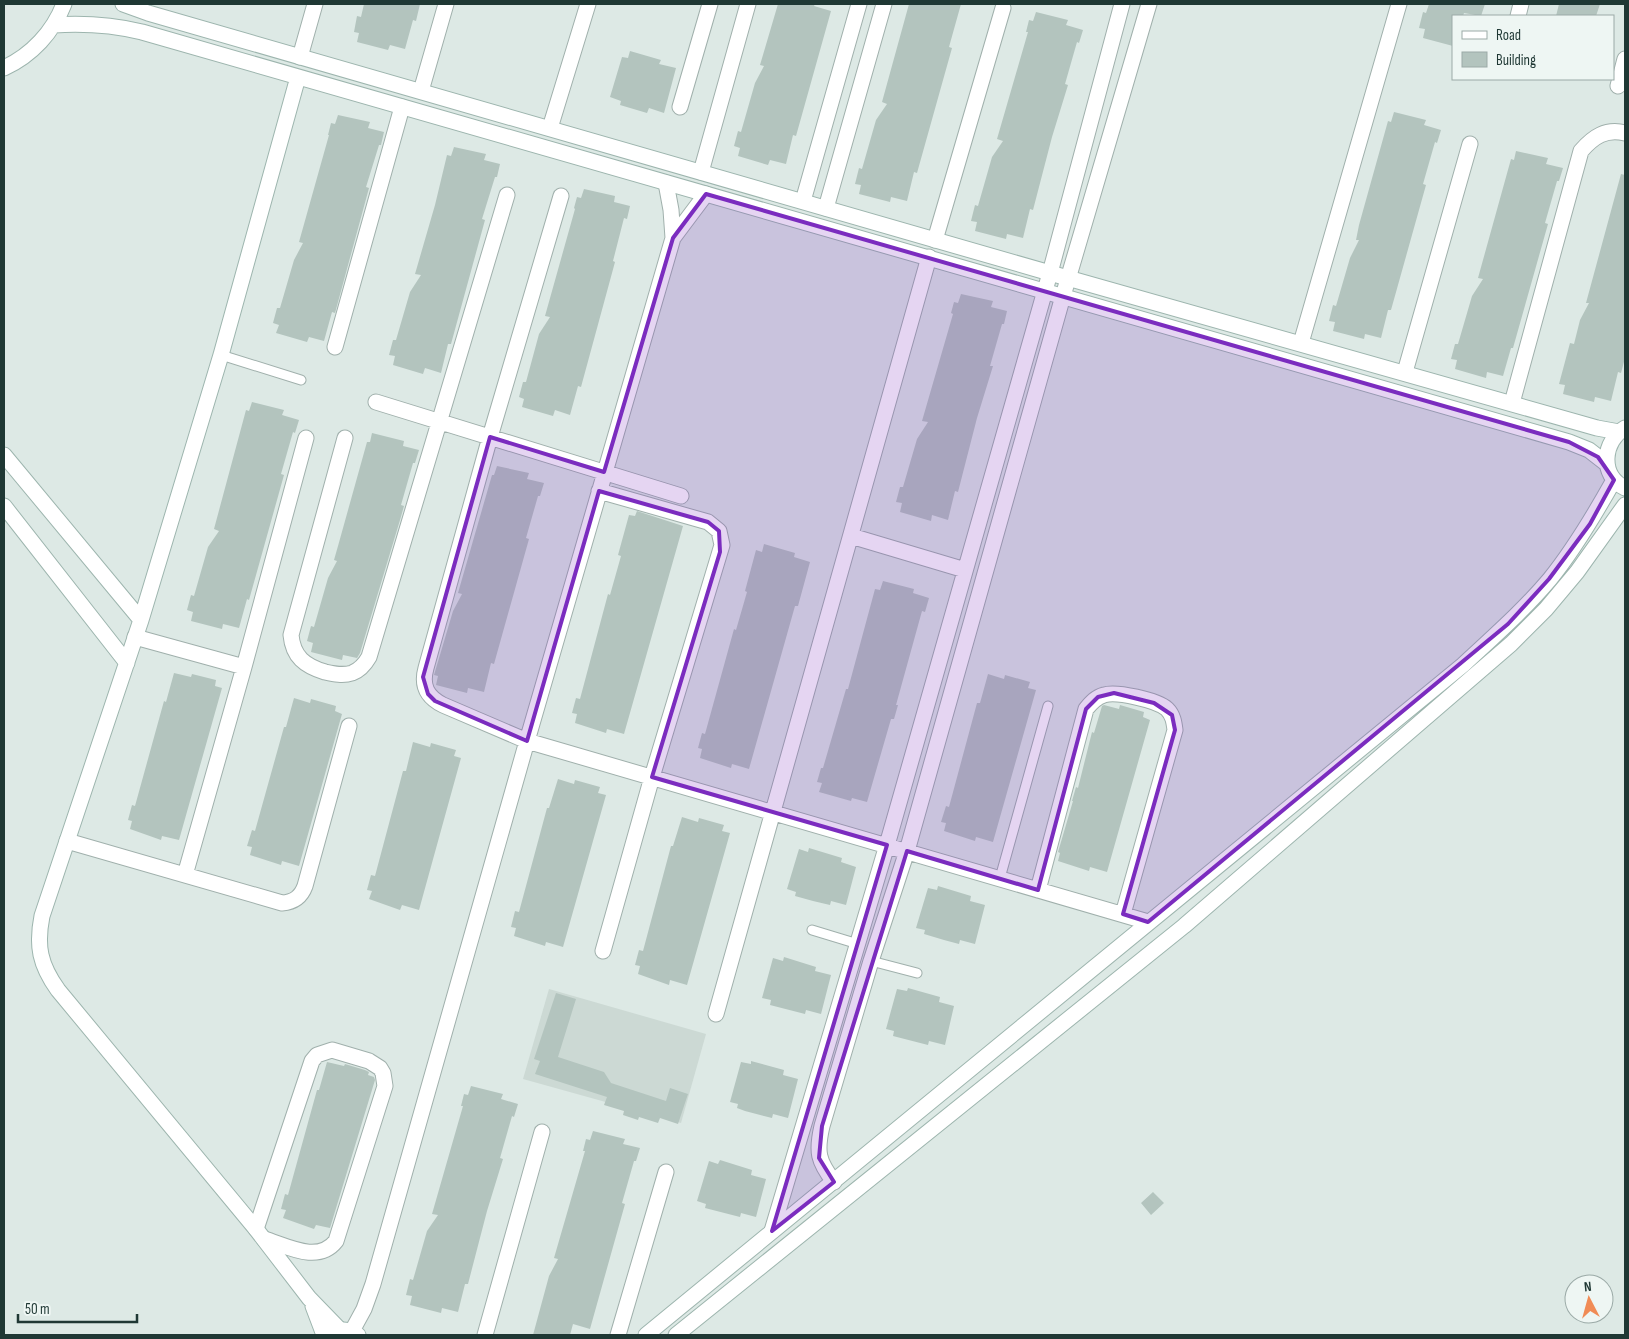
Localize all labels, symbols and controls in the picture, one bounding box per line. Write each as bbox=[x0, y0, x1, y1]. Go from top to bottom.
legend bbox=[1452, 15, 1614, 80]
text: Road bbox=[1496, 26, 1521, 45]
text: Building bbox=[1496, 51, 1536, 70]
north arrow bbox=[1564, 1274, 1614, 1324]
text: N bbox=[1583, 1278, 1592, 1295]
scale bar bbox=[18, 1292, 136, 1324]
text: 50 m bbox=[25, 1300, 50, 1319]

